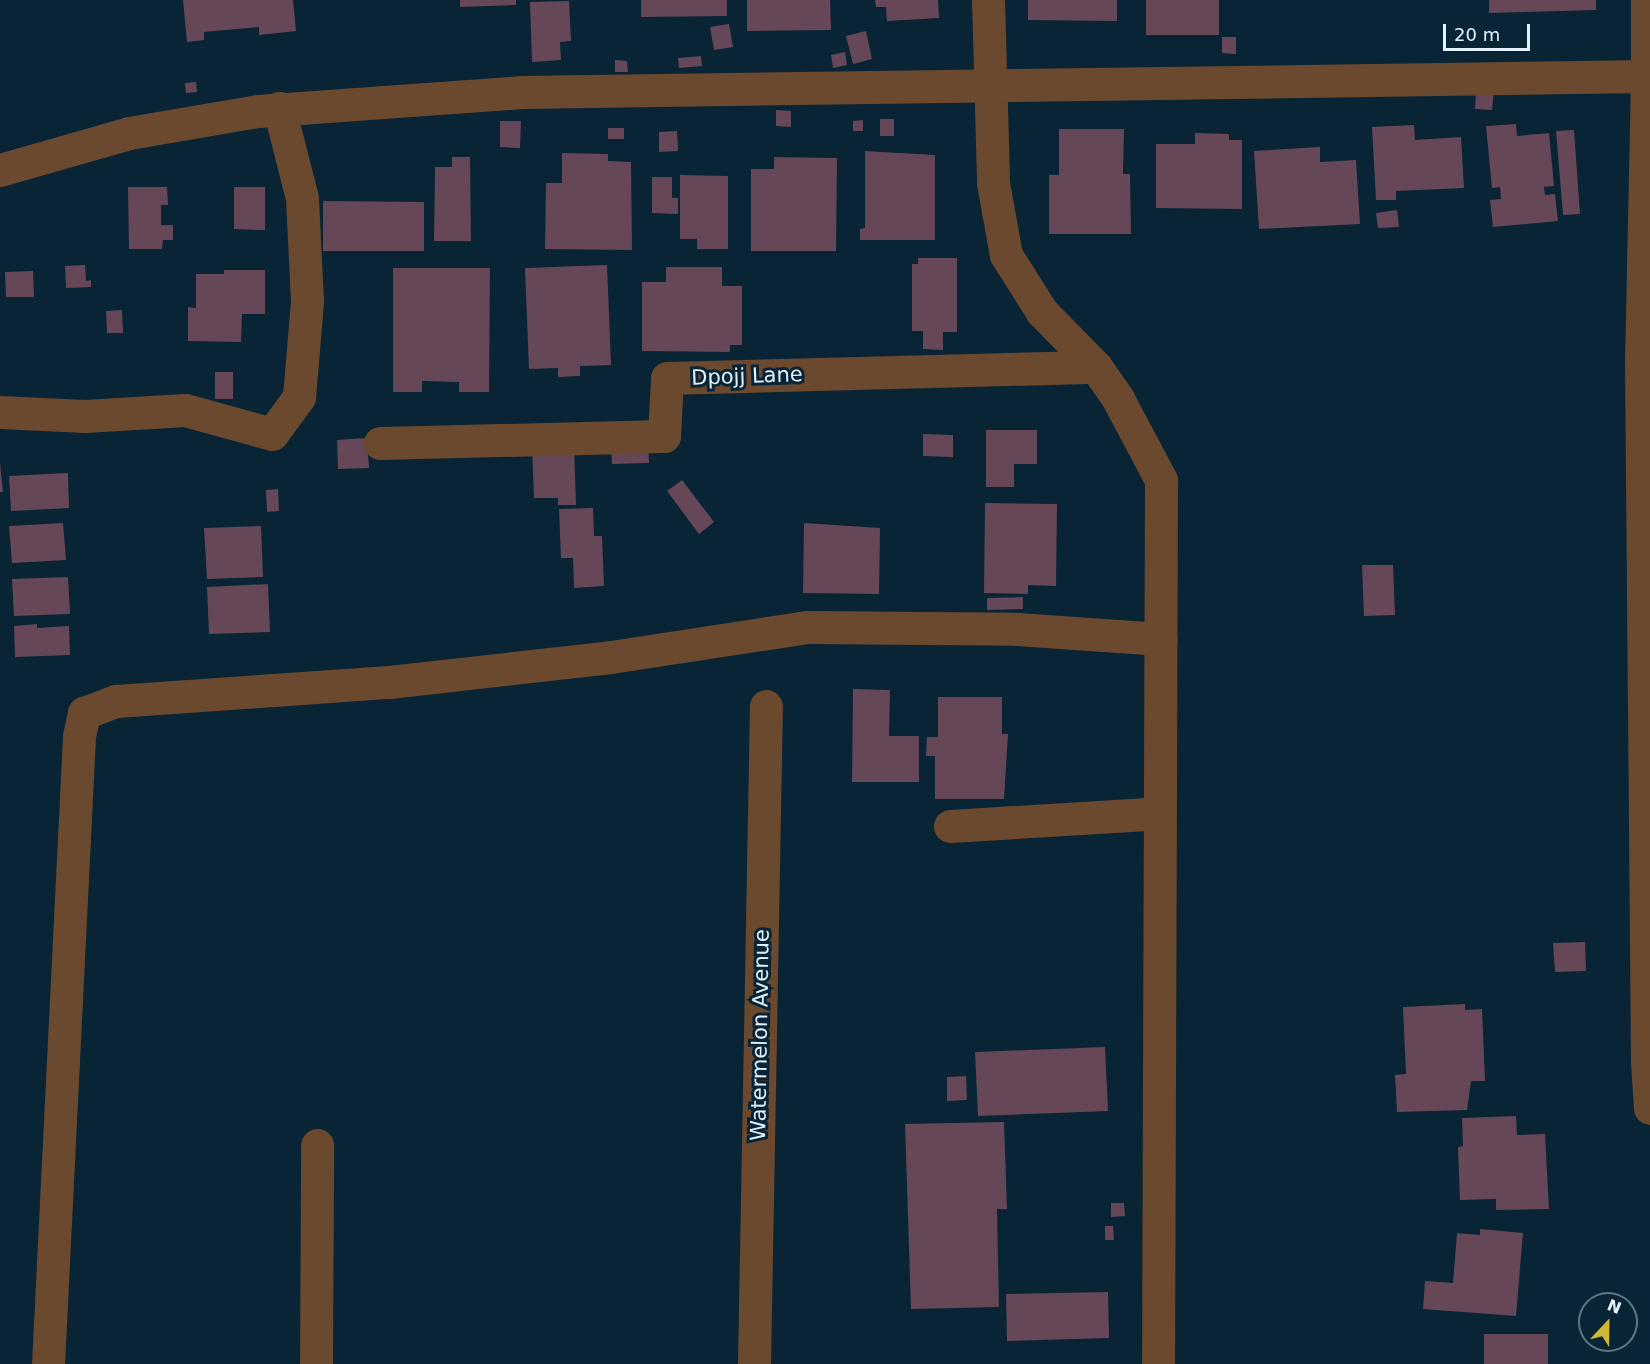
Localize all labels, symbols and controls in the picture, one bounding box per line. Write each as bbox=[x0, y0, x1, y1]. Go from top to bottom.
scale bar bbox=[1446, 12, 1533, 50]
text: 20 m bbox=[1454, 24, 1500, 45]
street label: Dpojj Lane bbox=[691, 361, 803, 391]
street label: Watermelon Avenue bbox=[746, 929, 774, 1141]
north arrow bbox=[1578, 1292, 1638, 1352]
text: N bbox=[1604, 1295, 1624, 1318]

